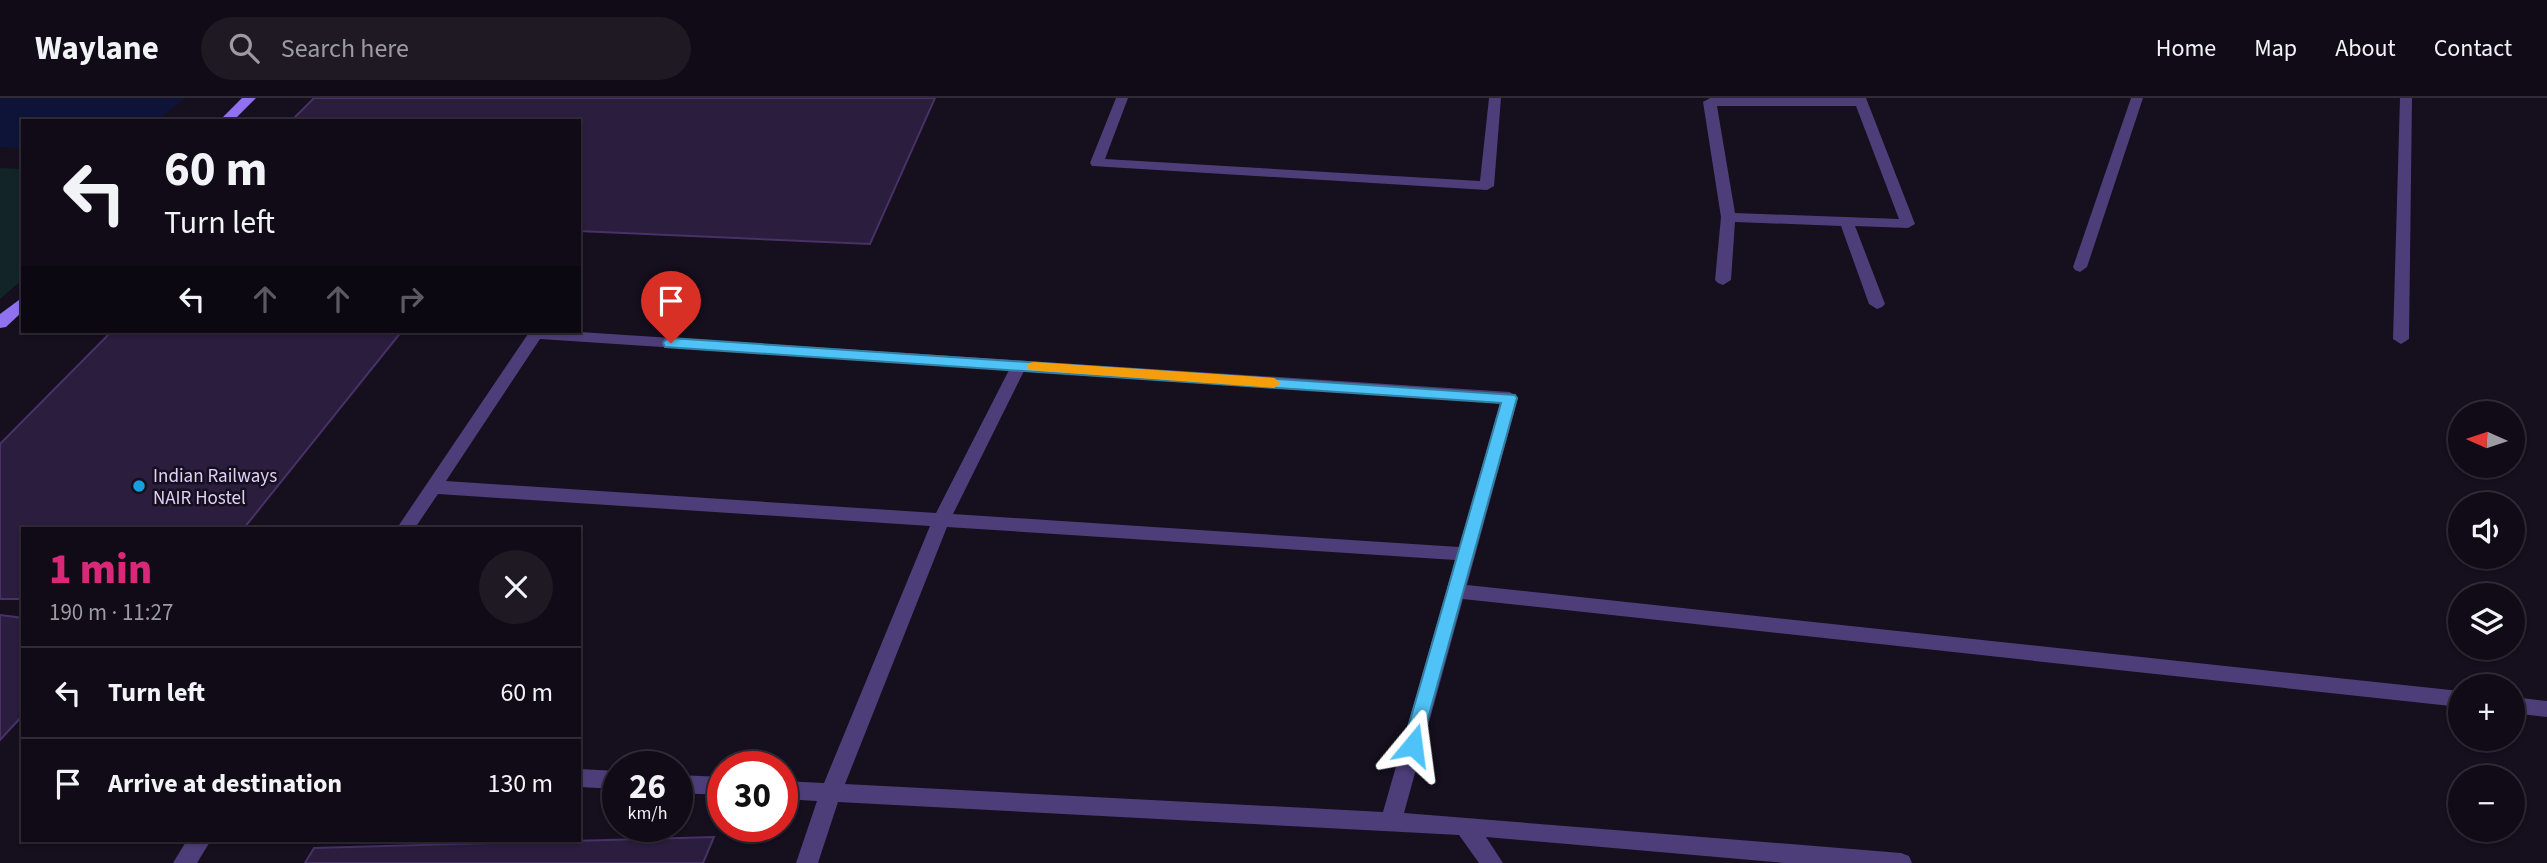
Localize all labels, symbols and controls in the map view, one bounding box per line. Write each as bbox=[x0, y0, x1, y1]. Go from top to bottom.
search box bbox=[201, 17, 691, 80]
text: Waylane bbox=[35, 25, 159, 72]
icon: search bbox=[225, 29, 263, 67]
text: Search here bbox=[281, 30, 409, 67]
text: Home bbox=[2156, 31, 2216, 66]
text: Map bbox=[2254, 31, 2297, 66]
text: About bbox=[2335, 31, 2396, 66]
text: Contact bbox=[2434, 31, 2512, 66]
text: 60 m bbox=[164, 135, 268, 205]
icon: left bbox=[49, 147, 140, 238]
text: Turn left bbox=[164, 200, 275, 246]
pin bbox=[641, 271, 701, 343]
icon: left bbox=[173, 280, 211, 318]
icon: ahead bbox=[246, 280, 284, 318]
icon: ahead bbox=[319, 280, 357, 318]
icon: right bbox=[392, 280, 430, 318]
icon: arrive bbox=[652, 282, 690, 320]
north arrow bbox=[2448, 401, 2525, 478]
map controls bbox=[2448, 401, 2525, 842]
place label: Indian Railways NAIR Hostel bbox=[153, 463, 277, 512]
marker: Indian Railways NAIR Hostel bbox=[131, 478, 147, 494]
button: sound bbox=[2448, 492, 2525, 569]
text: 1 min bbox=[49, 540, 152, 600]
button: close bbox=[479, 550, 553, 624]
button: layers bbox=[2448, 583, 2525, 660]
text: 190 m · 11:27 bbox=[49, 596, 173, 629]
icon: left bbox=[49, 674, 87, 712]
text: Turn left bbox=[108, 674, 205, 711]
text: 60 m bbox=[500, 674, 553, 711]
button: + bbox=[2448, 674, 2525, 751]
position arrow bbox=[1376, 708, 1450, 782]
speed limit sign: 30 bbox=[707, 751, 798, 842]
text: 26 bbox=[629, 762, 666, 812]
icon: arrive bbox=[49, 765, 87, 803]
text: Arrive at destination bbox=[108, 765, 342, 802]
text: 130 m bbox=[487, 765, 553, 802]
button: − bbox=[2448, 765, 2525, 842]
text: km/h bbox=[628, 801, 667, 826]

